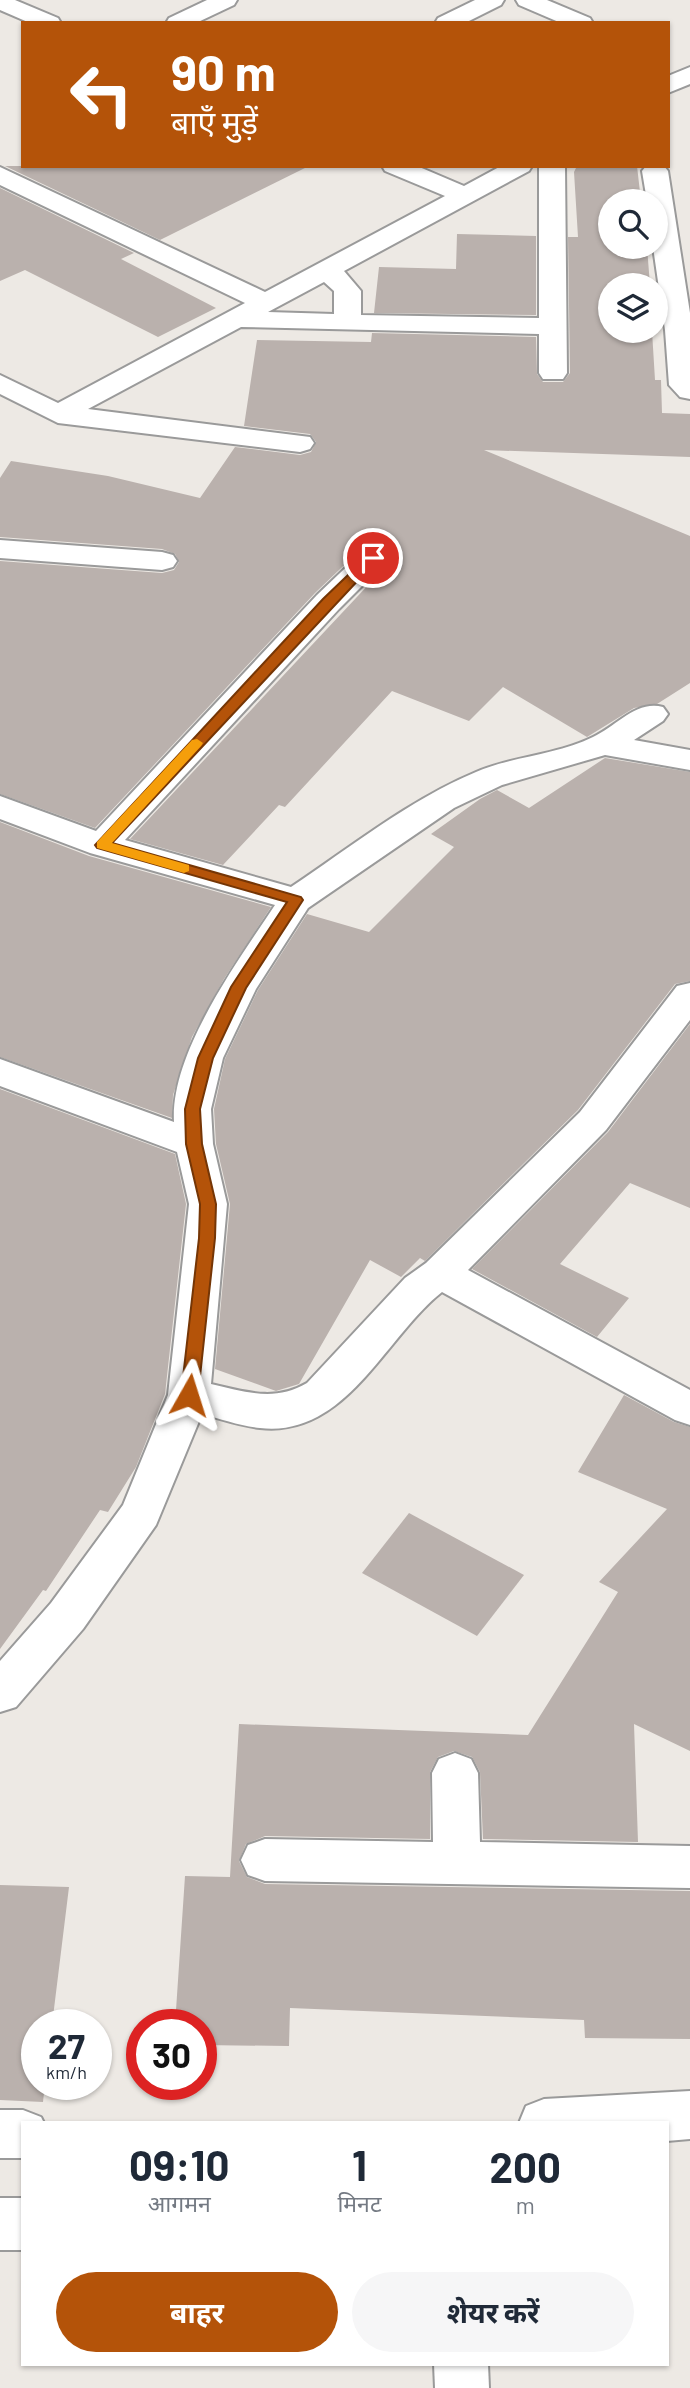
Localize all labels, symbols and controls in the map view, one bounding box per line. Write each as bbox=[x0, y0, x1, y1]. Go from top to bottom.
text: 90 m bbox=[171, 42, 276, 101]
icon: left bbox=[56, 49, 147, 140]
text: बाएँ मुड़ें bbox=[171, 102, 258, 140]
map controls bbox=[598, 189, 668, 343]
button: search bbox=[598, 189, 668, 259]
button: layers bbox=[598, 273, 668, 343]
pin bbox=[343, 528, 403, 588]
icon: arrive bbox=[354, 539, 392, 577]
position arrow bbox=[152, 1358, 226, 1432]
speed limit sign: 30 bbox=[126, 2009, 217, 2100]
text: 27 bbox=[48, 2024, 85, 2066]
text: km/h bbox=[46, 2061, 87, 2083]
text: 09:10 bbox=[129, 2139, 229, 2189]
text: 1 bbox=[352, 2139, 367, 2189]
text: 200 bbox=[490, 2141, 561, 2191]
text: आगमन bbox=[148, 2189, 211, 2217]
text: मिनट bbox=[337, 2189, 381, 2217]
text: m bbox=[516, 2191, 535, 2219]
button: बाहर bbox=[56, 2272, 338, 2352]
button: शेयर करें bbox=[352, 2272, 634, 2352]

